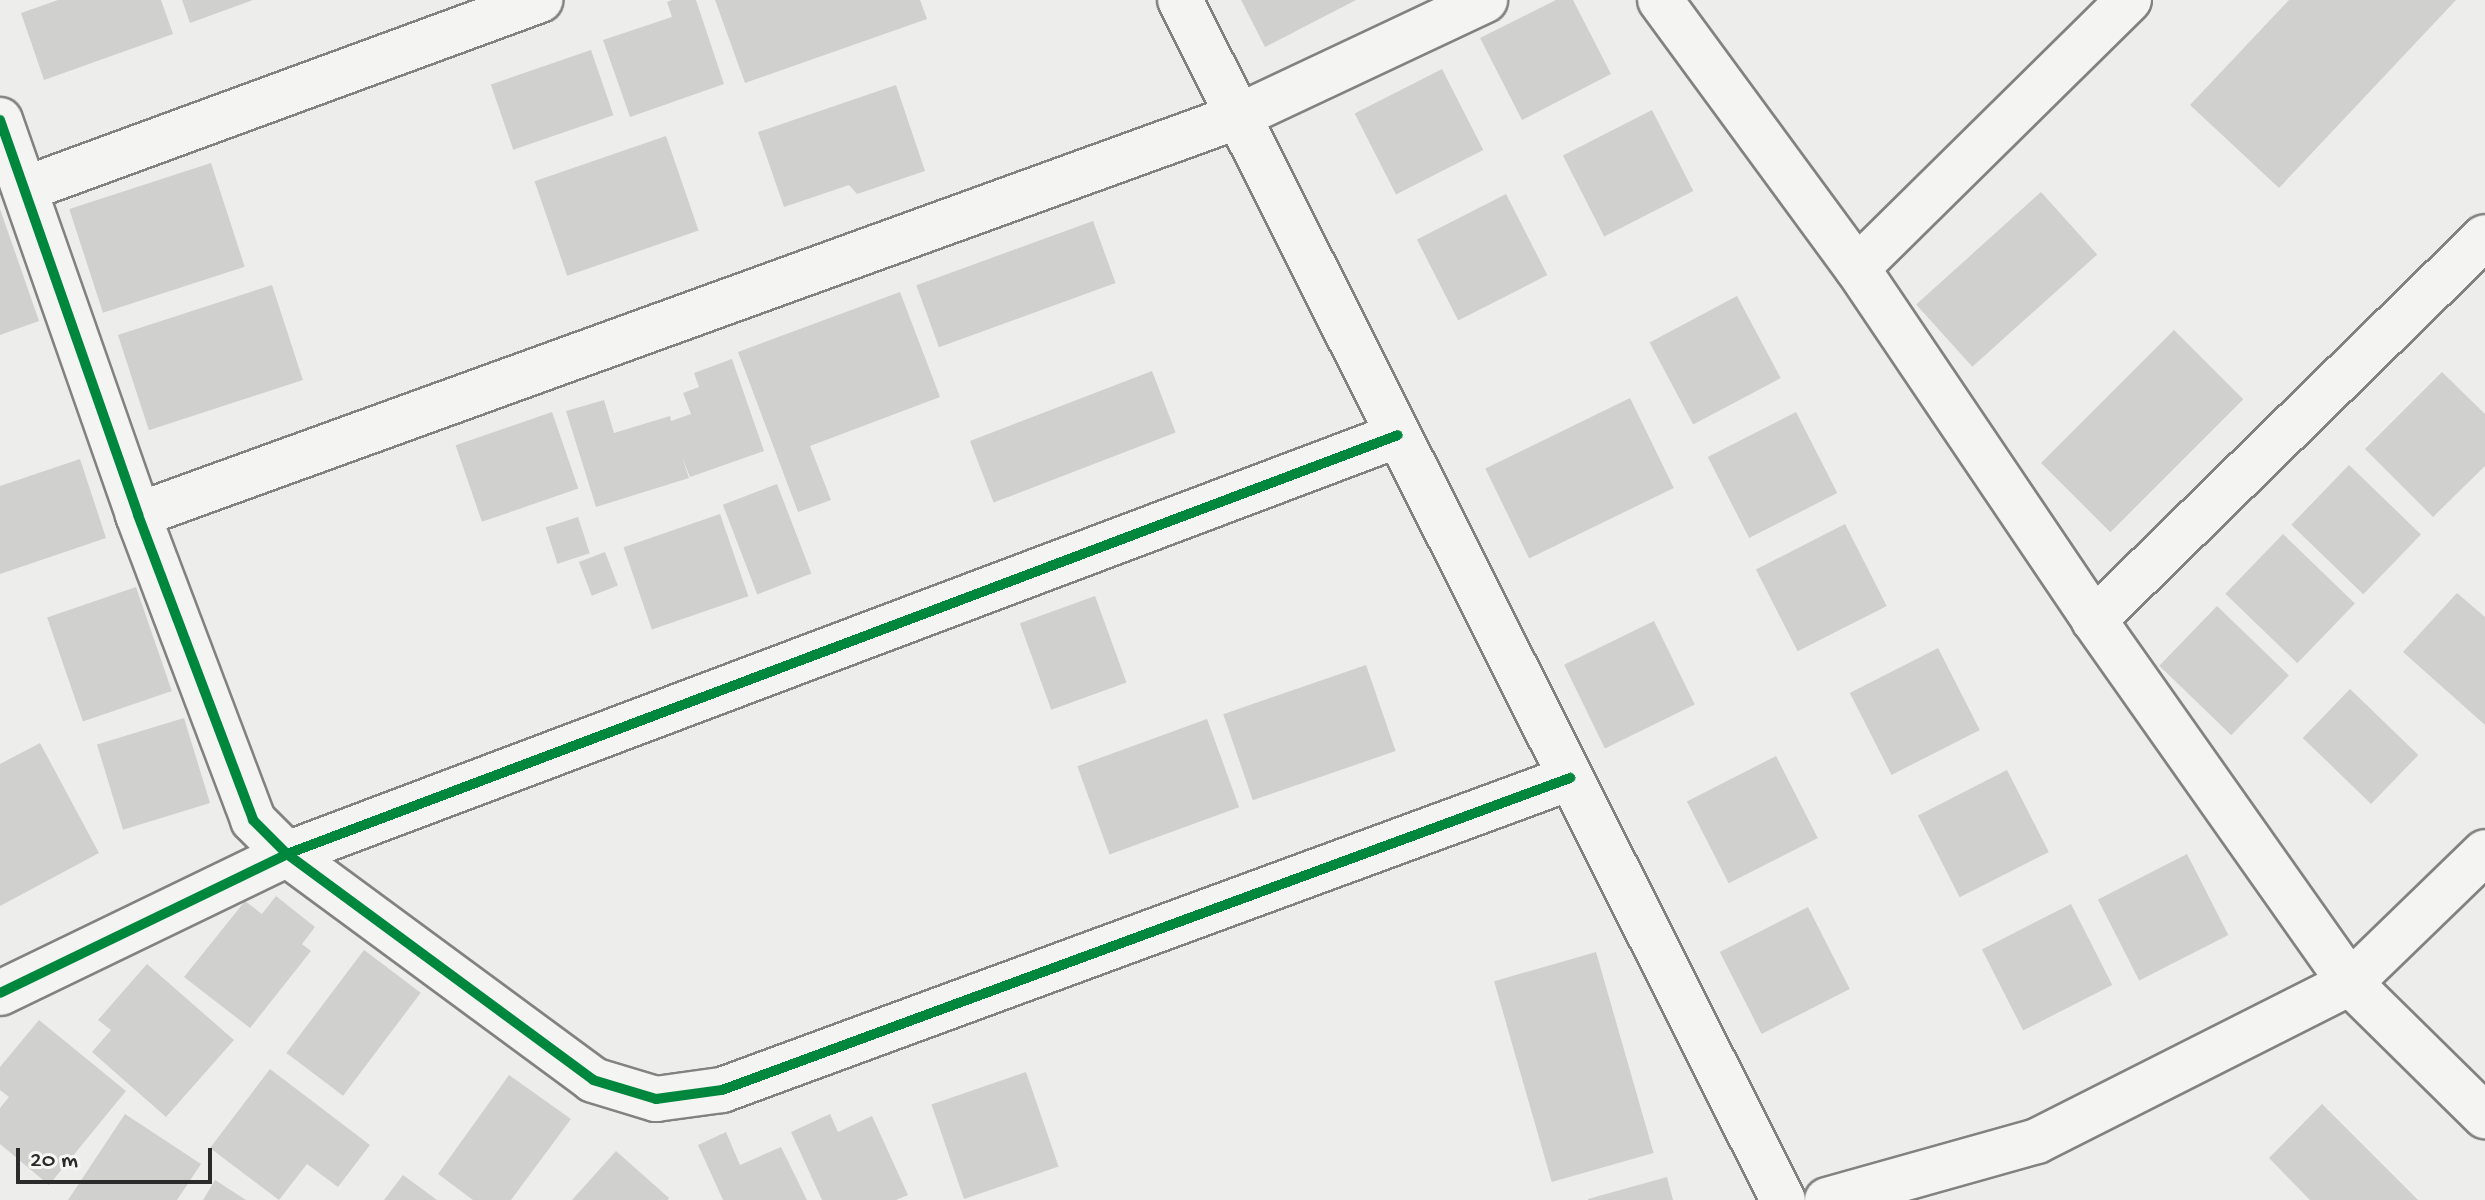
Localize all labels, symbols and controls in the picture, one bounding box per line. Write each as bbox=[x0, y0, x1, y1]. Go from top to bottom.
scale bar bbox=[20, 1132, 216, 1182]
text: 20 m bbox=[30, 1147, 78, 1176]

